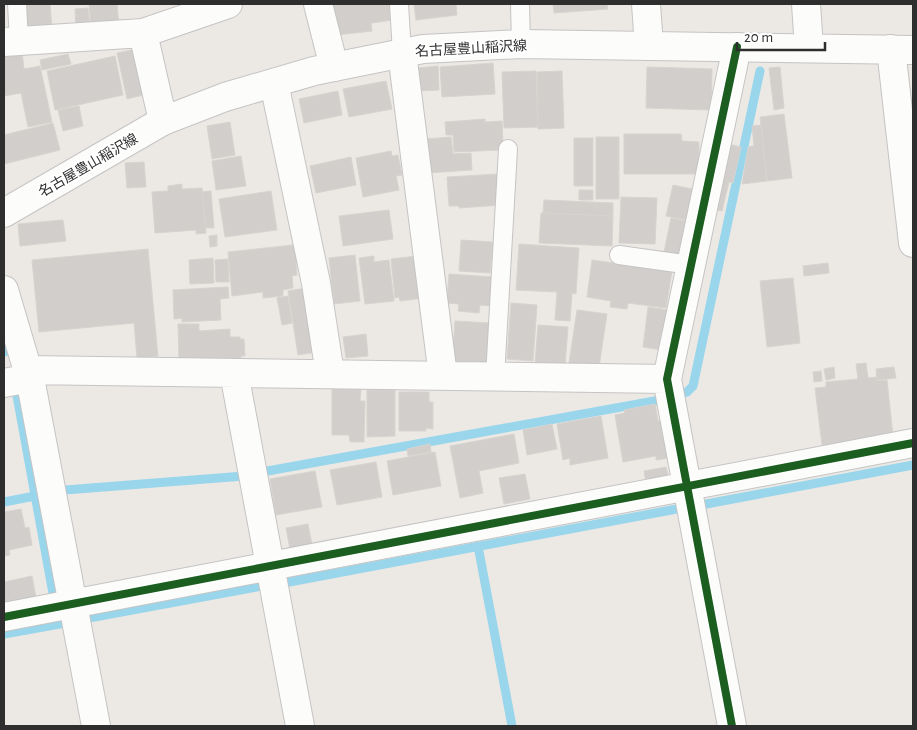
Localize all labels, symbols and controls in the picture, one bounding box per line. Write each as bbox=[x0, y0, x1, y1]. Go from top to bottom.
scale bar bbox=[737, 20, 824, 52]
text: 20 m bbox=[744, 30, 773, 45]
street label: 名古屋豊山稲沢線 bbox=[415, 38, 527, 59]
street label: 名古屋豊山稲沢線 bbox=[36, 131, 140, 200]

